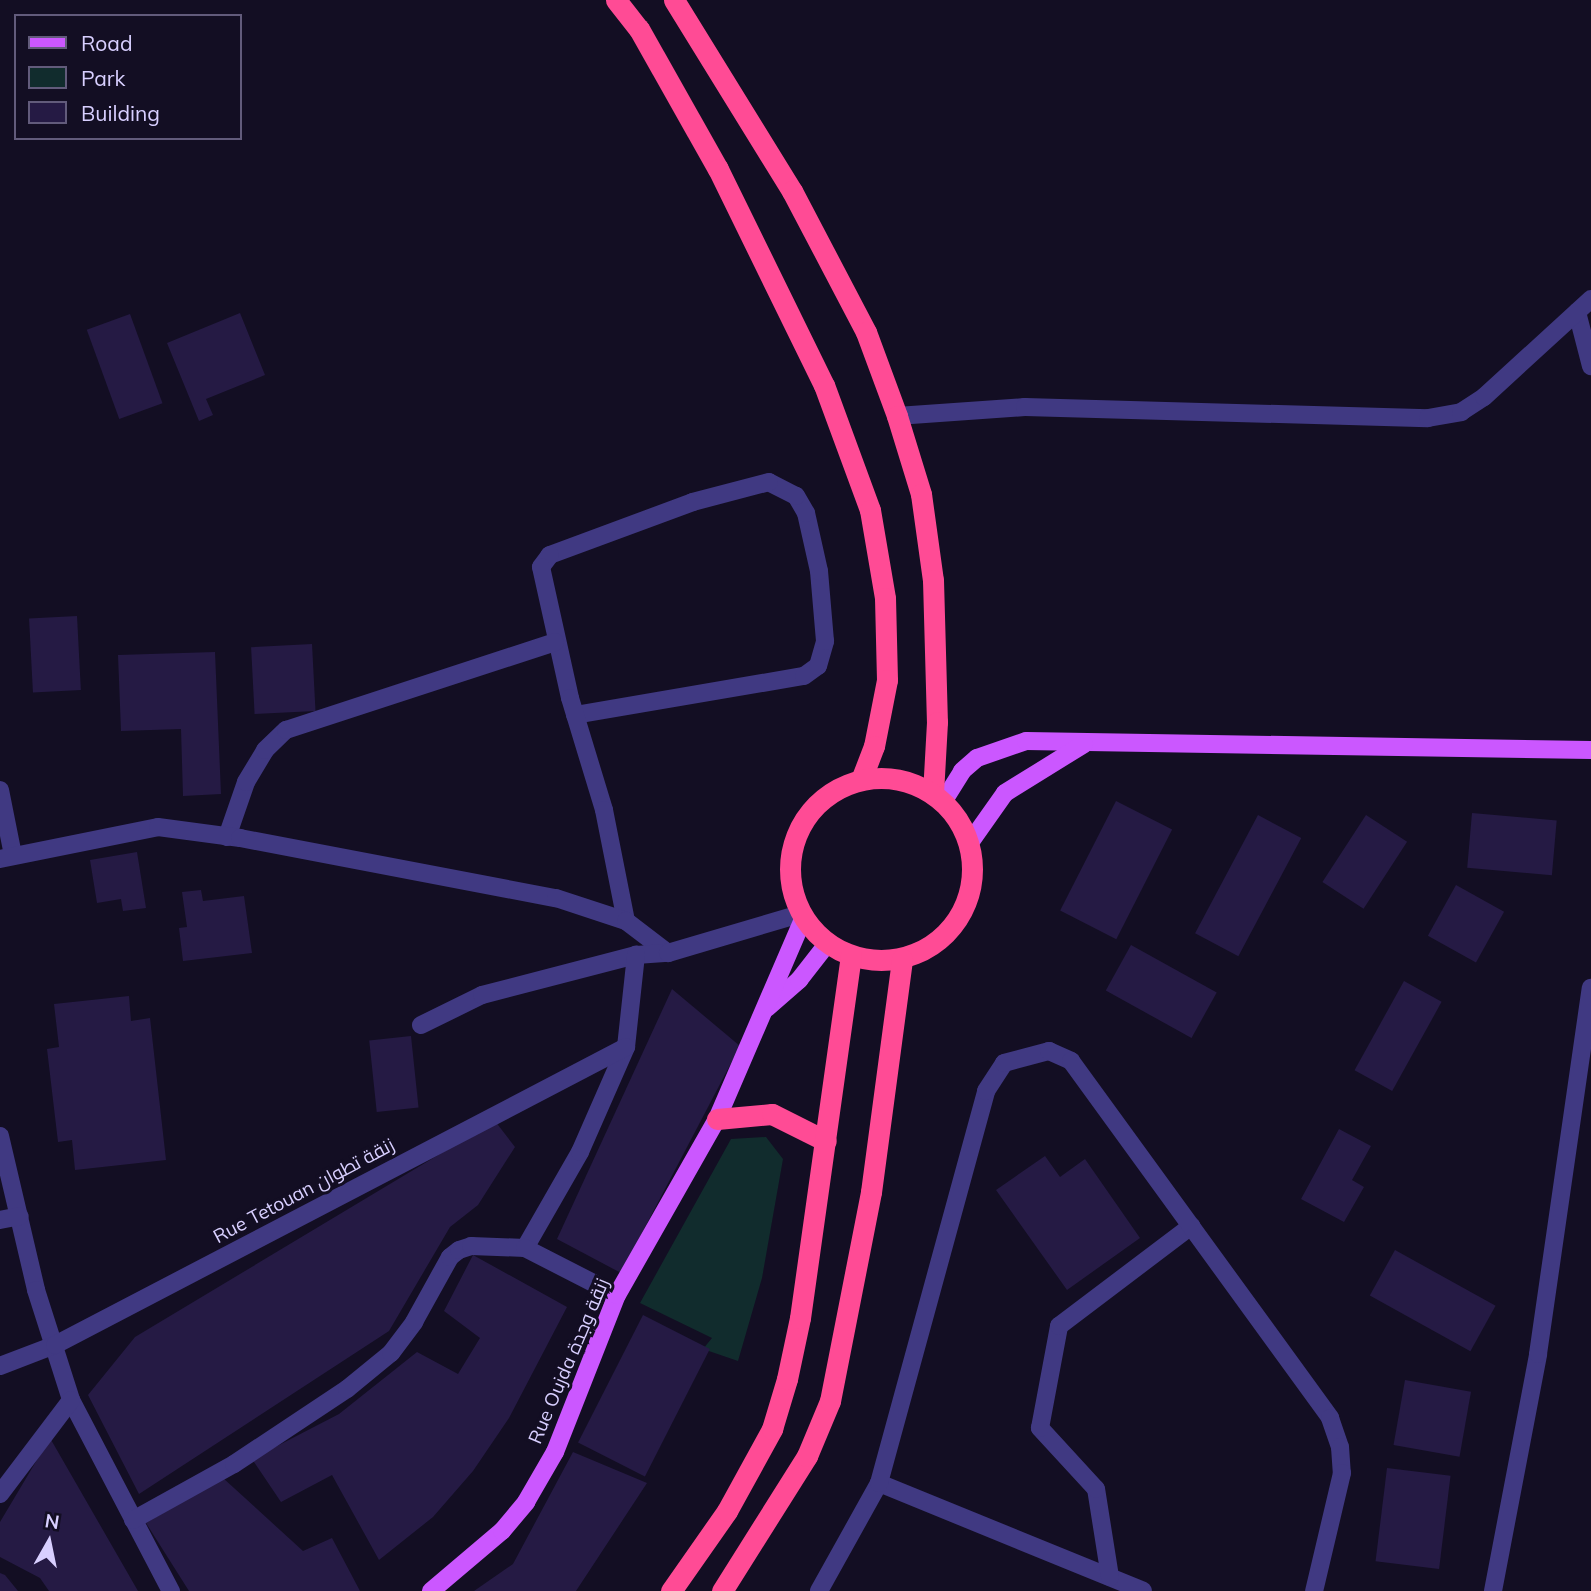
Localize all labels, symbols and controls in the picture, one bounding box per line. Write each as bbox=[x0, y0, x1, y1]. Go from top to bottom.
legend bbox=[14, 14, 242, 140]
text: Road bbox=[81, 30, 132, 56]
text: Park bbox=[81, 65, 125, 91]
text: Building bbox=[81, 100, 160, 126]
street label: Rue Tetouan زنقة تطوان bbox=[210, 1134, 398, 1248]
street label: Rue Oujda زنقة وجدة bbox=[524, 1275, 614, 1447]
north arrow bbox=[14, 1507, 84, 1577]
text: N bbox=[43, 1508, 61, 1534]

